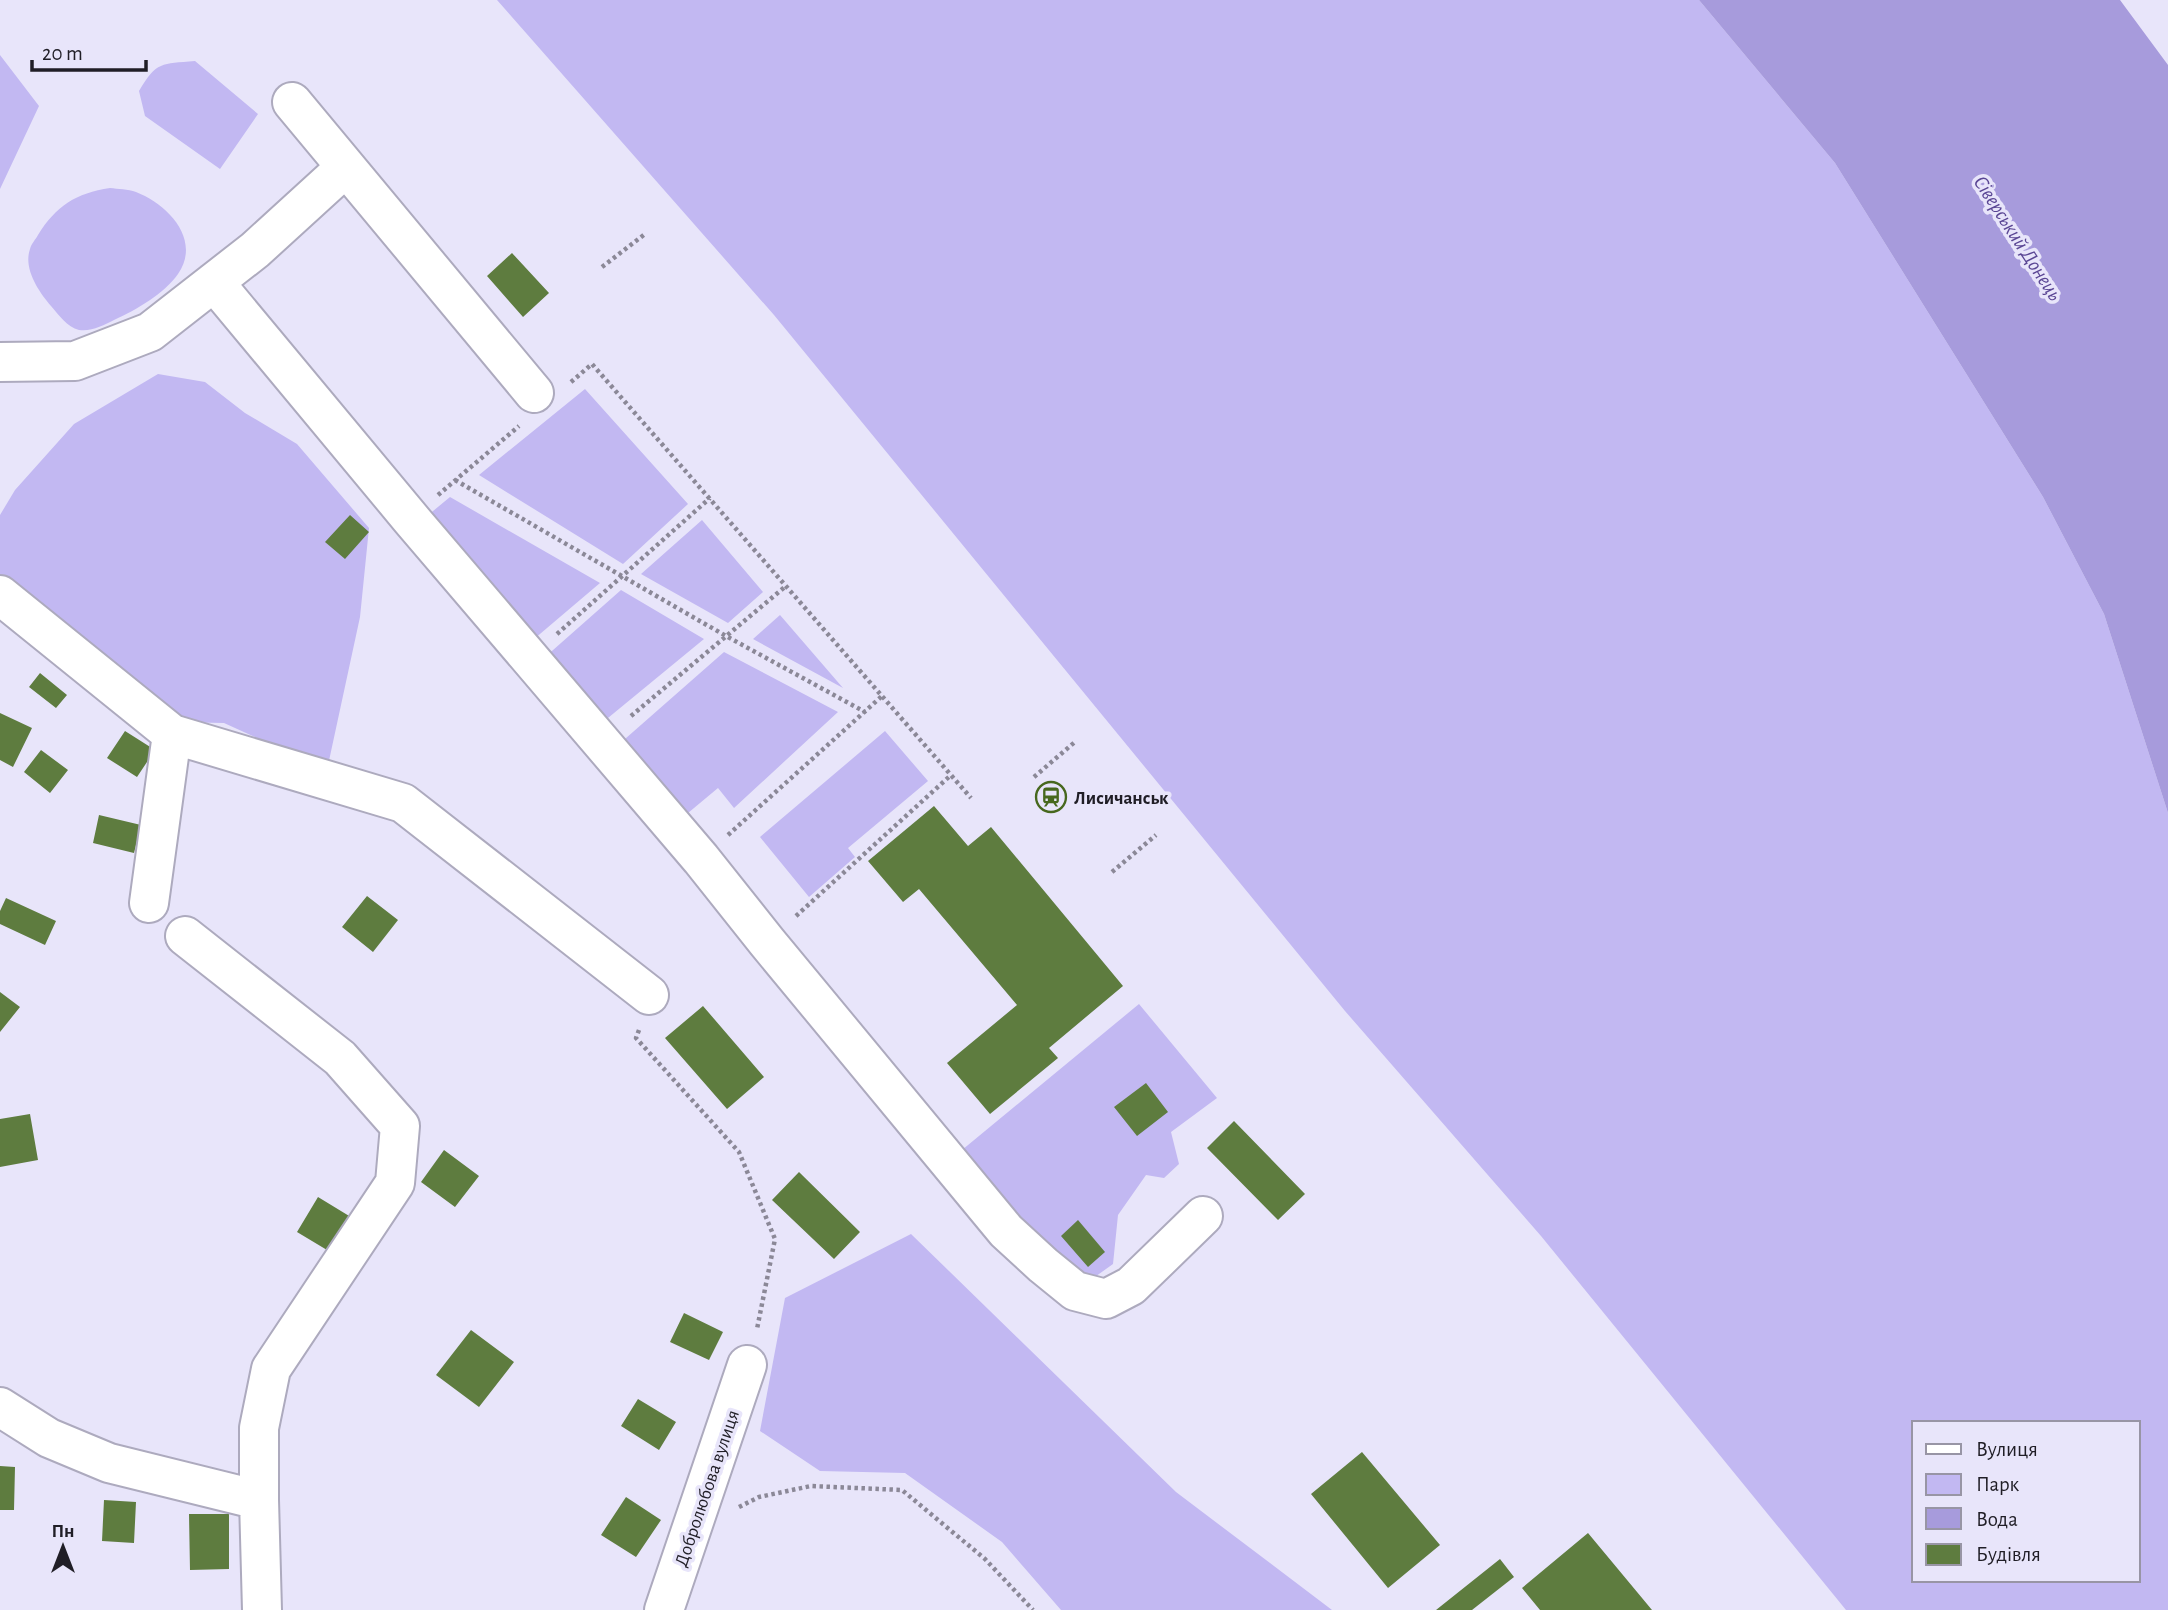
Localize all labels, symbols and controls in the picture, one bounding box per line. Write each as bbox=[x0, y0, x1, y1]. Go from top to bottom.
scale bar bbox=[32, 28, 145, 72]
text: 20 m bbox=[42, 43, 83, 64]
water label: Сіверський Донець bbox=[1969, 172, 2066, 305]
station icon: Лисичанськ bbox=[1034, 780, 1068, 814]
place label: Лисичанськ bbox=[1074, 789, 1169, 808]
street label: Добролюбова вулиця bbox=[672, 1408, 743, 1569]
legend bbox=[1912, 1421, 2140, 1582]
text: Вулиця bbox=[1976, 1439, 2038, 1460]
text: Парк bbox=[1976, 1474, 2020, 1495]
text: Вода bbox=[1976, 1509, 2018, 1530]
north arrow bbox=[28, 1512, 98, 1582]
text: Пн bbox=[51, 1522, 75, 1541]
text: Будівля bbox=[1976, 1544, 2041, 1565]

